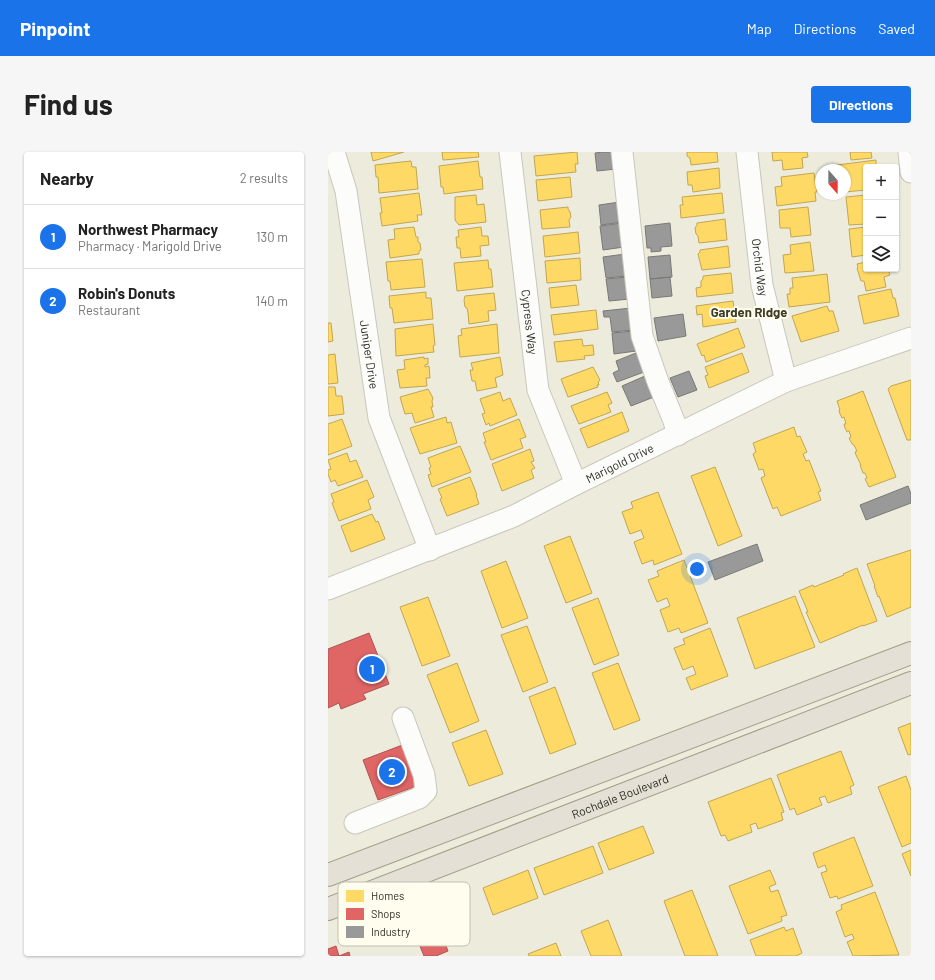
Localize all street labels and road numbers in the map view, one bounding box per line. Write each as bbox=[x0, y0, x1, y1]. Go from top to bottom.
street label: Orchid Way bbox=[750, 238, 772, 298]
street label: Cypress Way bbox=[519, 289, 541, 356]
street label: Juniper Drive bbox=[358, 319, 382, 390]
street label: Marigold Drive bbox=[583, 440, 656, 485]
street label: Rochdale Boulevard bbox=[569, 771, 670, 821]

